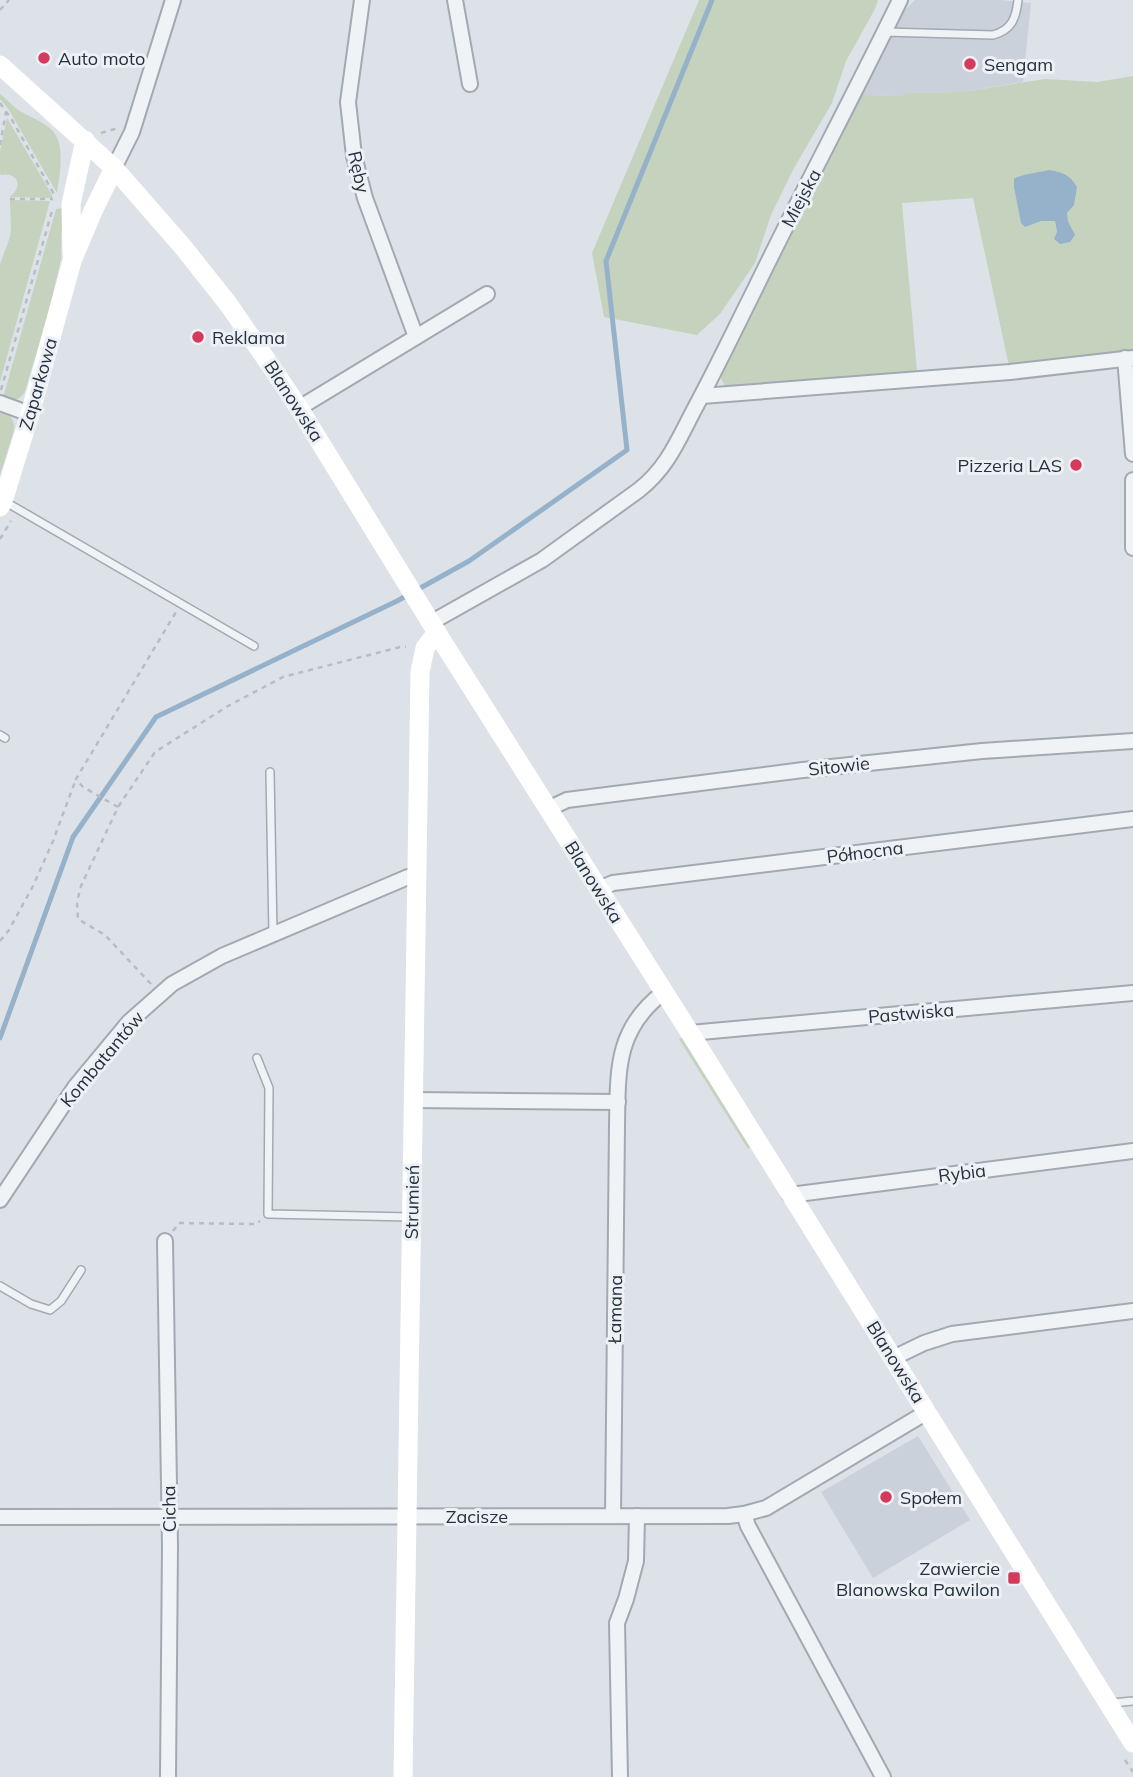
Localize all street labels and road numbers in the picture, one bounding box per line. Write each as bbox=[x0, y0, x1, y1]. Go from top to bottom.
street label: Ręby bbox=[343, 149, 375, 196]
street label: Miejska bbox=[776, 165, 826, 231]
street label: Zaparkowa bbox=[14, 335, 62, 433]
street label: Blanowska bbox=[259, 356, 329, 446]
street label: Sitowie bbox=[807, 751, 871, 781]
street label: Północna bbox=[825, 836, 905, 868]
street label: Blanowska bbox=[560, 837, 628, 927]
street label: Pastwiska bbox=[867, 998, 955, 1028]
street label: Kombatantów bbox=[55, 1006, 149, 1112]
street label: Rybia bbox=[937, 1159, 987, 1187]
street label: Strumień bbox=[400, 1164, 424, 1240]
street label: Łamana bbox=[603, 1275, 627, 1344]
street label: Blanowska bbox=[862, 1317, 930, 1407]
street label: Cicha bbox=[157, 1485, 181, 1533]
street label: Zacisze bbox=[446, 1505, 508, 1528]

